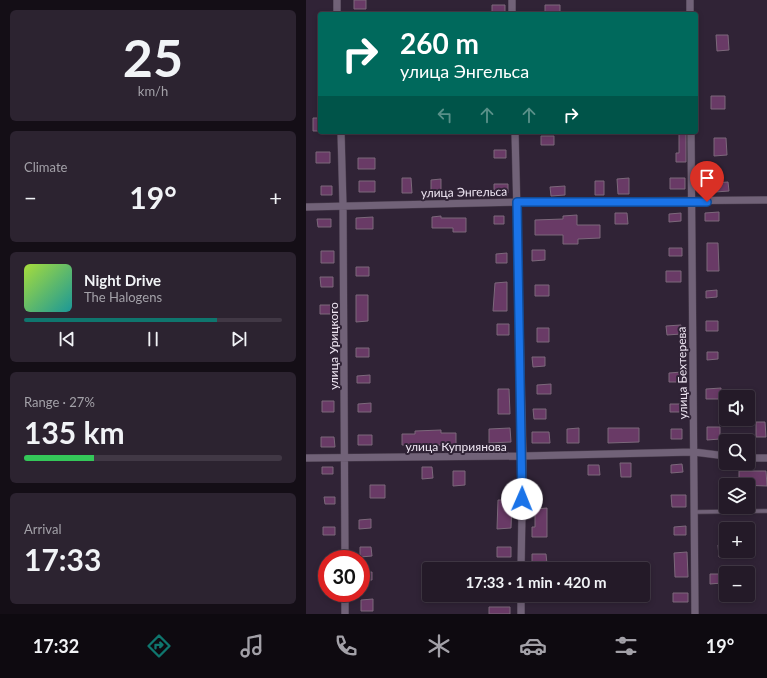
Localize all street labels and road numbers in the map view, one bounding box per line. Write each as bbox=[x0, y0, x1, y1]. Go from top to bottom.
street label: улица Энгельса bbox=[421, 184, 507, 200]
street label: улица Урицкого bbox=[326, 302, 341, 390]
street label: улица Бехтерева bbox=[674, 327, 690, 419]
street label: улица Куприянова bbox=[405, 439, 507, 454]

